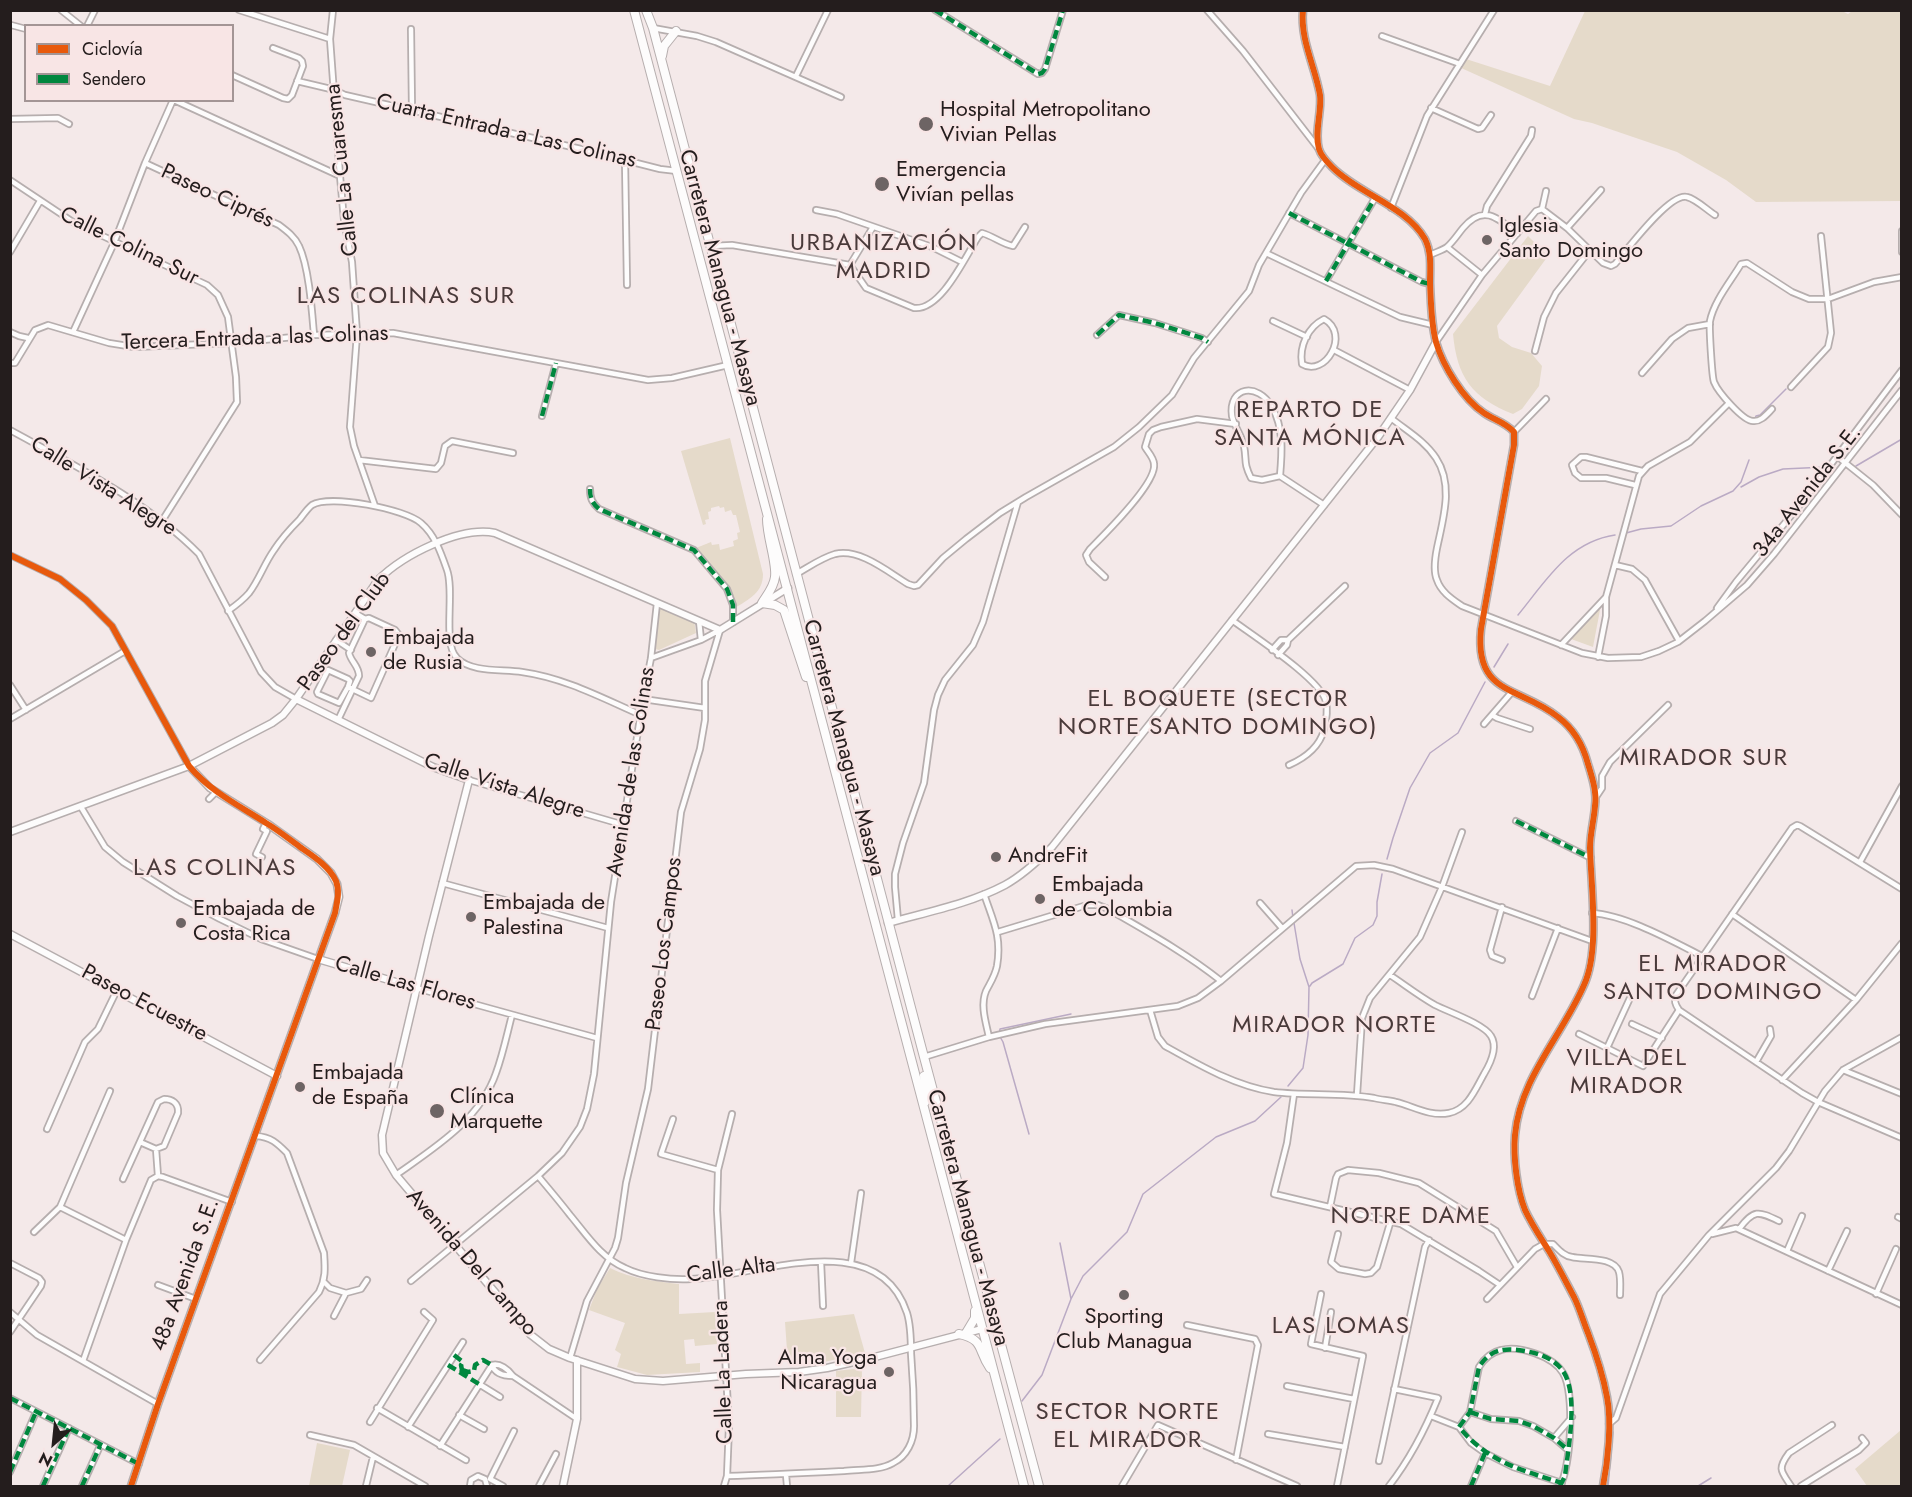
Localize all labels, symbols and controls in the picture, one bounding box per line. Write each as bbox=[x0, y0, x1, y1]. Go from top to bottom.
legend bbox=[24, 24, 234, 102]
text: Ciclovía bbox=[82, 36, 143, 62]
text: Sendero bbox=[82, 66, 146, 92]
street label: Calle La Cuaresma bbox=[321, 83, 365, 257]
street label: Cuarta Entrada a Las Colinas bbox=[373, 89, 639, 175]
place label: Hospital Metropolitano Vivian Pellas bbox=[940, 98, 1151, 150]
marker: Hospital Metropolitano Vivian Pellas bbox=[917, 115, 935, 133]
street label: Carretera Managua - Masaya bbox=[672, 147, 766, 409]
place label: Emergencia Vivían pellas bbox=[896, 158, 1014, 210]
street label: Paseo Ciprés bbox=[156, 159, 278, 235]
marker: Emergencia Vivían pellas bbox=[873, 175, 891, 193]
street label: Calle Colina Sur bbox=[55, 202, 203, 292]
place label: Iglesia Santo Domingo bbox=[1499, 214, 1643, 266]
district label: URBANIZACIÓN MADRID bbox=[790, 230, 978, 286]
marker: Iglesia Santo Domingo bbox=[1480, 233, 1494, 247]
district label: LAS COLINAS SUR bbox=[297, 283, 515, 311]
street label: Tercera Entrada a las Colinas bbox=[121, 321, 389, 357]
district label: REPARTO DE SANTA MÓNICA bbox=[1214, 397, 1406, 453]
street label: 34a Avenida S.E. bbox=[1748, 421, 1868, 563]
street label: Calle Vista Alegre bbox=[25, 431, 181, 543]
street label: Paseo del Club bbox=[293, 567, 397, 697]
street label: Carretera Managua - Masaya bbox=[796, 617, 890, 879]
place label: Embajada de Rusia bbox=[383, 626, 475, 678]
marker: Embajada de Rusia bbox=[364, 645, 378, 659]
street label: Avenida de las Colinas bbox=[602, 665, 662, 879]
district label: EL BOQUETE (SECTOR NORTE SANTO DOMINGO) bbox=[1058, 686, 1378, 742]
district label: MIRADOR SUR bbox=[1620, 745, 1788, 773]
street label: Calle Vista Alegre bbox=[420, 749, 588, 825]
place label: AndreFit bbox=[1008, 844, 1087, 870]
marker: AndreFit bbox=[989, 850, 1003, 864]
district label: LAS COLINAS bbox=[133, 855, 297, 883]
street label: Paseo Los Campos bbox=[641, 856, 689, 1032]
place label: Embajada de Colombia bbox=[1052, 873, 1173, 924]
place label: Embajada de Palestina bbox=[483, 891, 605, 942]
marker: Embajada de Colombia bbox=[1033, 892, 1047, 906]
place label: Embajada de Costa Rica bbox=[193, 897, 315, 948]
marker: Embajada de Palestina bbox=[464, 910, 478, 924]
marker: Embajada de Costa Rica bbox=[174, 916, 188, 930]
street label: Calle Las Flores bbox=[332, 951, 478, 1017]
district label: EL MIRADOR SANTO DOMINGO bbox=[1603, 951, 1823, 1007]
street label: Paseo Ecuestre bbox=[76, 960, 212, 1048]
district label: MIRADOR NORTE bbox=[1232, 1012, 1438, 1040]
district label: VILLA DEL MIRADOR bbox=[1567, 1045, 1687, 1101]
place label: Embajada de España bbox=[312, 1061, 409, 1112]
marker: Embajada de España bbox=[293, 1080, 307, 1094]
place label: Clínica Marquette bbox=[450, 1085, 543, 1136]
street label: Carretera Managua - Masaya bbox=[920, 1087, 1014, 1349]
marker: Clínica Marquette bbox=[428, 1102, 446, 1120]
street label: Avenida Del Campo bbox=[400, 1184, 542, 1342]
street label: 48a Avenida S.E. bbox=[146, 1195, 226, 1355]
district label: NOTRE DAME bbox=[1331, 1203, 1491, 1231]
street label: Calle Alta bbox=[685, 1252, 777, 1290]
marker: Sporting Club Managua bbox=[1117, 1288, 1131, 1302]
street label: Calle La Ladera bbox=[708, 1300, 740, 1444]
place label: Sporting Club Managua bbox=[1056, 1305, 1192, 1356]
district label: LAS LOMAS bbox=[1272, 1313, 1410, 1341]
place label: Alma Yoga Nicaragua bbox=[778, 1346, 877, 1398]
marker: Alma Yoga Nicaragua bbox=[882, 1365, 896, 1379]
district label: SECTOR NORTE EL MIRADOR bbox=[1036, 1399, 1220, 1455]
north arrow bbox=[24, 1413, 84, 1473]
text: N bbox=[35, 1446, 56, 1473]

